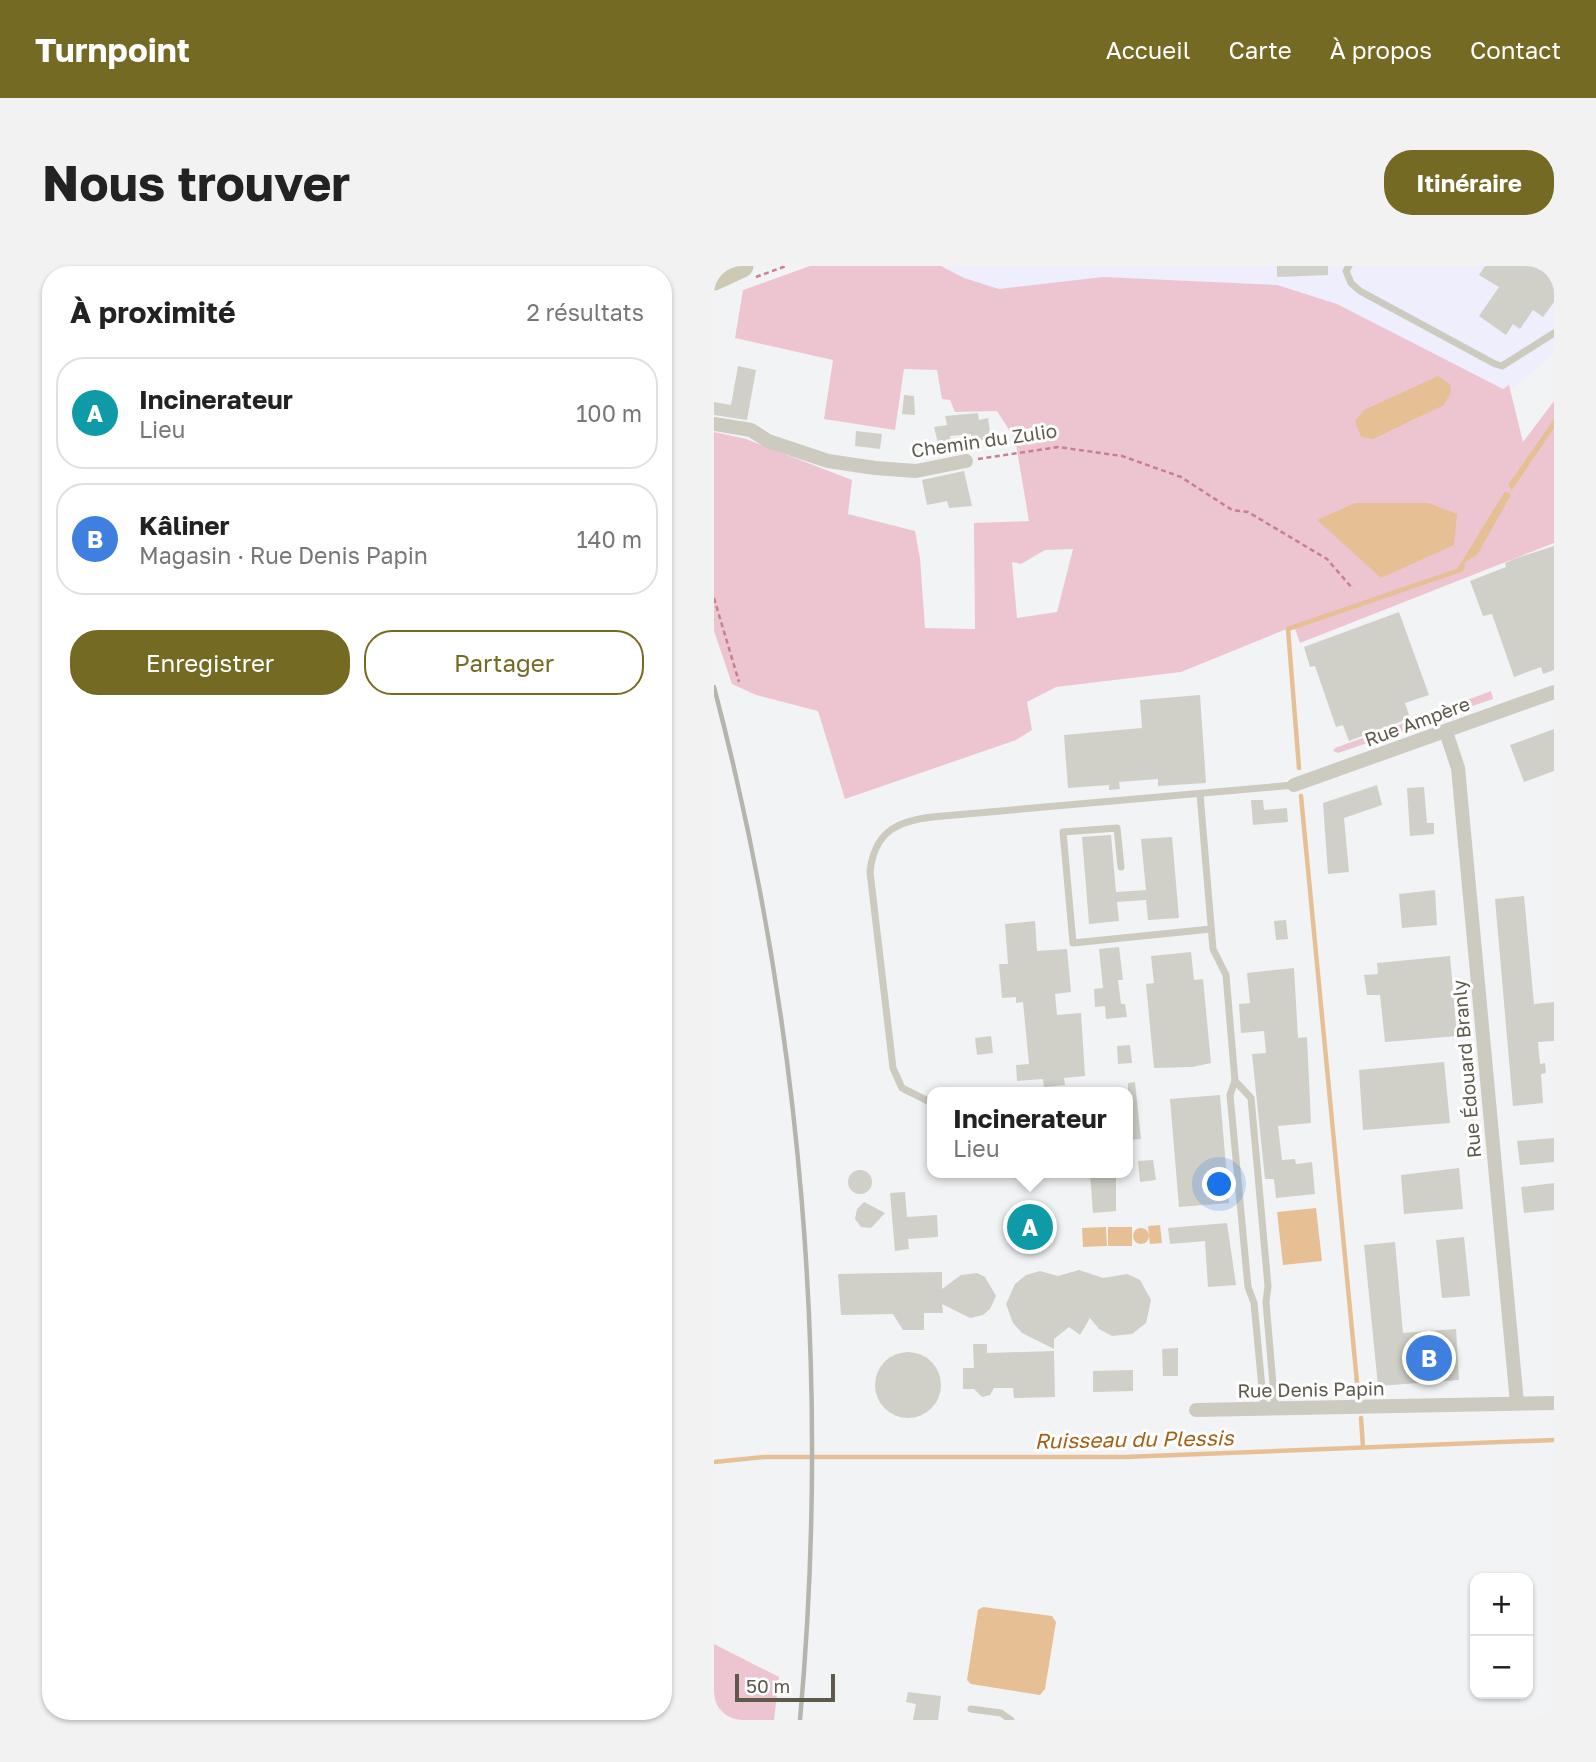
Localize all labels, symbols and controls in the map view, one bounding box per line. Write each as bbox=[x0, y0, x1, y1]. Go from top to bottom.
text: Turnpoint bbox=[35, 30, 190, 69]
text: Accueil bbox=[1106, 35, 1190, 64]
text: Carte bbox=[1228, 35, 1292, 64]
text: À propos bbox=[1330, 35, 1432, 64]
text: Contact bbox=[1470, 35, 1561, 64]
button: Itinéraire bbox=[1384, 150, 1554, 215]
text: Nous trouver bbox=[42, 153, 350, 212]
text: À proximité bbox=[70, 294, 236, 330]
text: 2 résultats bbox=[526, 298, 644, 326]
text: Incinerateur bbox=[139, 384, 293, 415]
text: A bbox=[87, 399, 103, 427]
text: 100 m bbox=[576, 399, 642, 427]
text: Lieu bbox=[139, 415, 186, 443]
street label: Chemin du Zulio bbox=[910, 418, 1058, 462]
text: Kâliner bbox=[139, 510, 230, 541]
text: B bbox=[87, 525, 103, 553]
text: 140 m bbox=[576, 525, 642, 553]
text: Magasin · Rue Denis Papin bbox=[139, 541, 428, 569]
button: Enregistrer bbox=[70, 630, 350, 695]
button: Partager bbox=[364, 630, 644, 695]
street label: Rue Ampère bbox=[1361, 691, 1473, 751]
street label: Rue Édouard Branly bbox=[1447, 979, 1485, 1159]
popup bbox=[927, 1087, 1133, 1178]
text: Incinerateur bbox=[953, 1103, 1107, 1134]
text: Lieu bbox=[953, 1134, 1000, 1162]
your location bbox=[1202, 1167, 1236, 1201]
pin: A bbox=[1007, 1201, 1053, 1253]
pin: B bbox=[1406, 1332, 1452, 1384]
street label: Rue Denis Papin bbox=[1237, 1376, 1385, 1402]
water label: Ruisseau du Plessis bbox=[1034, 1424, 1234, 1454]
map controls bbox=[1470, 1573, 1533, 1699]
button: + bbox=[1470, 1573, 1533, 1636]
button: − bbox=[1470, 1636, 1533, 1699]
scale bar bbox=[735, 1671, 835, 1703]
text: 50 m bbox=[746, 1674, 790, 1697]

